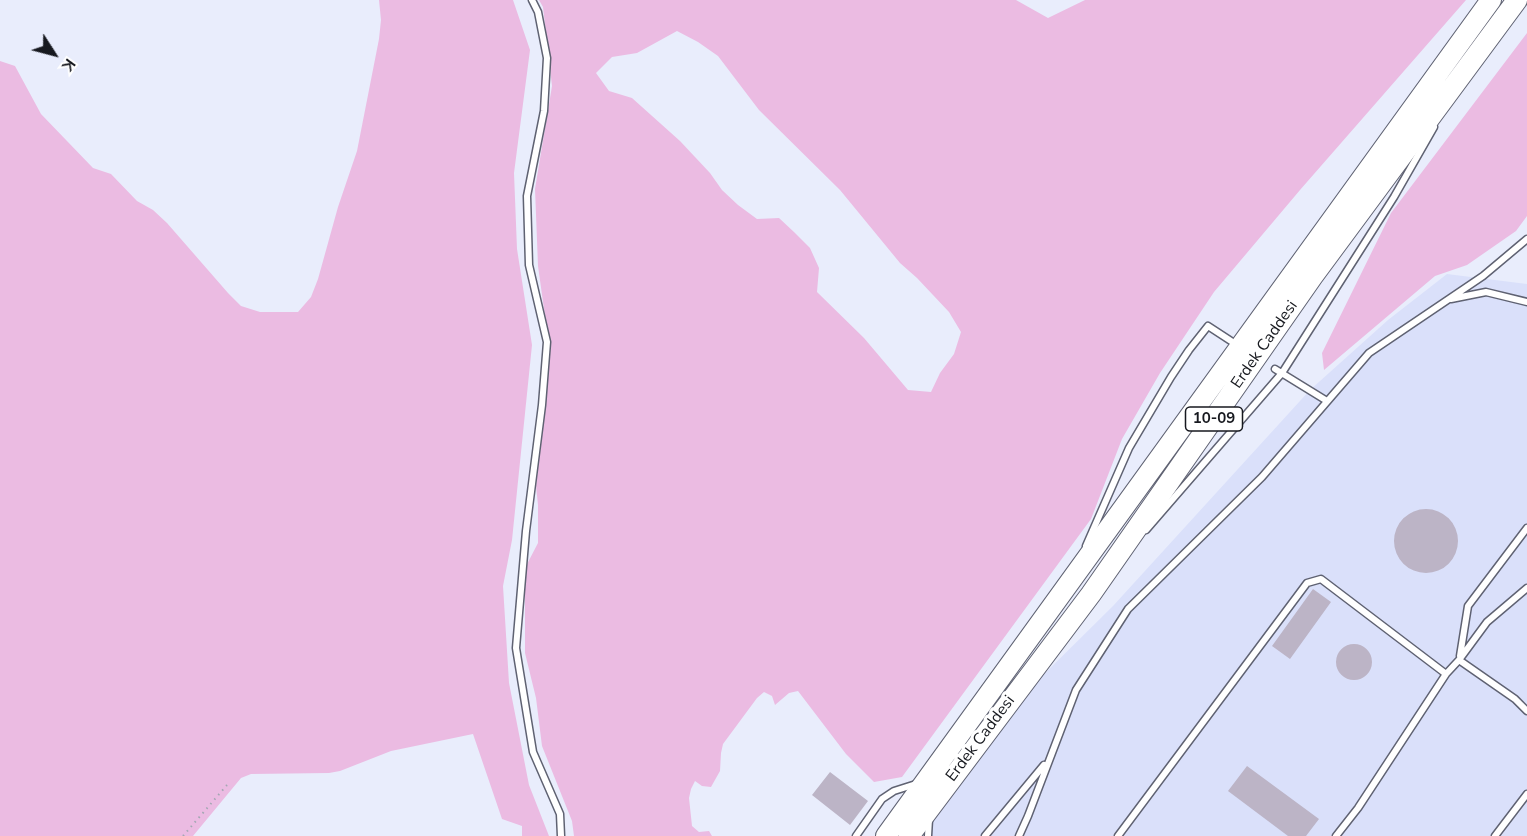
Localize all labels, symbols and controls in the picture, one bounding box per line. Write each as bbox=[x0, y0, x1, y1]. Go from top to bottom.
north arrow bbox=[24, 24, 84, 84]
text: K bbox=[57, 54, 81, 75]
street label: Erdek Caddesi bbox=[1228, 298, 1302, 392]
road number: 10-09 bbox=[1186, 407, 1242, 431]
street label: Erdek Caddesi bbox=[943, 692, 1019, 786]

